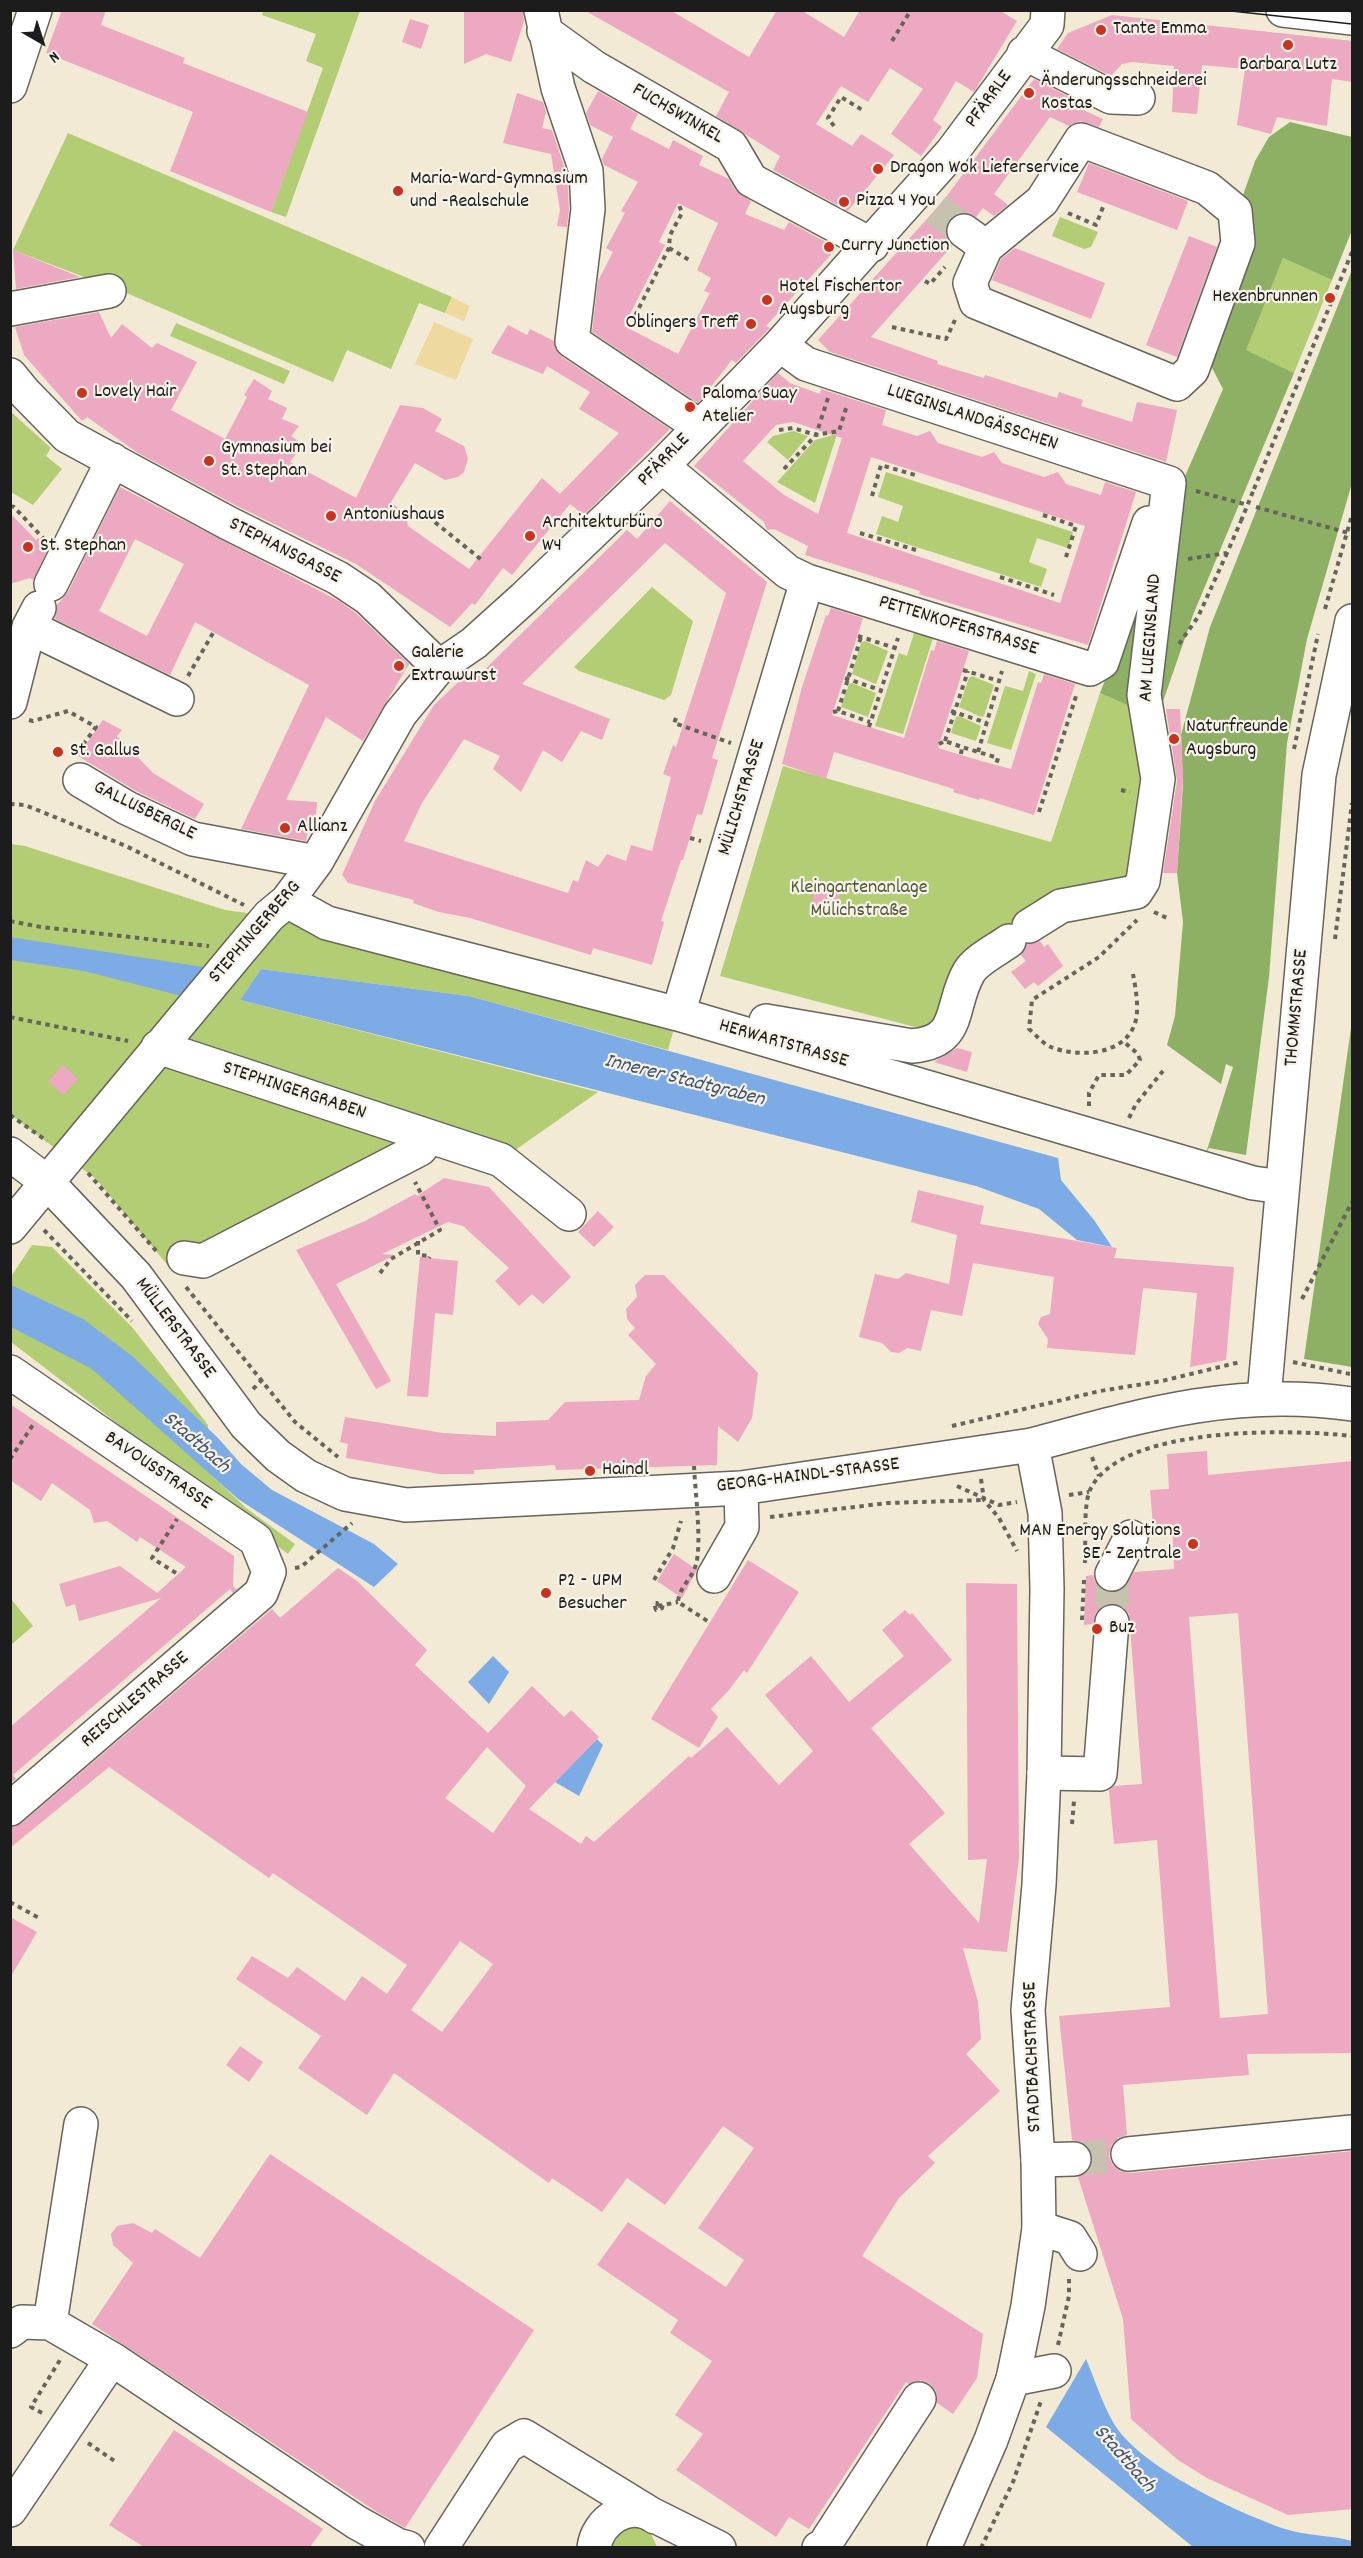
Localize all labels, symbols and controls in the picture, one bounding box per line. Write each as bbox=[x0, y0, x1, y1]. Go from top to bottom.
north arrow bbox=[12, 12, 72, 72]
place label: Tante Emma bbox=[1113, 18, 1206, 42]
marker: Tante Emma bbox=[1094, 23, 1108, 37]
marker: Barbara Lutz bbox=[1281, 38, 1295, 52]
text: N bbox=[43, 45, 64, 68]
place label: Barbara Lutz bbox=[1239, 54, 1337, 78]
street label: PFÄRRLE bbox=[961, 67, 1019, 133]
place label: Änderungsschneiderei Kostas bbox=[1041, 70, 1207, 117]
street label: FUCHSWINKEL bbox=[627, 79, 727, 151]
marker: Änderungsschneiderei Kostas bbox=[1022, 86, 1036, 100]
place label: Dragon Wok Lieferservice bbox=[890, 157, 1079, 181]
marker: Dragon Wok Lieferservice bbox=[871, 162, 885, 176]
place label: Maria-Ward-Gymnasium und -Realschule bbox=[410, 168, 588, 215]
marker: Maria-Ward-Gymnasium und -Realschule bbox=[391, 184, 405, 198]
place label: Pizza 4 You bbox=[856, 190, 936, 214]
marker: Pizza 4 You bbox=[837, 195, 851, 209]
place label: Curry Junction bbox=[841, 235, 949, 259]
marker: Curry Junction bbox=[822, 240, 836, 254]
place label: Hotel Fischertor Augsburg bbox=[779, 276, 902, 323]
place label: Hexenbrunnen bbox=[1212, 286, 1318, 310]
marker: Hexenbrunnen bbox=[1323, 291, 1337, 305]
marker: Hotel Fischertor Augsburg bbox=[760, 293, 774, 307]
place label: Oblingers Treff bbox=[625, 312, 739, 336]
marker: Oblingers Treff bbox=[744, 317, 758, 331]
street label: LUEGINSLANDGÄSSCHEN bbox=[883, 380, 1061, 458]
place label: Lovely Hair bbox=[94, 381, 176, 405]
place label: Paloma Suay Atelier bbox=[702, 383, 797, 430]
marker: Lovely Hair bbox=[75, 386, 89, 400]
marker: Paloma Suay Atelier bbox=[683, 400, 697, 414]
street label: PFÄRRLE bbox=[634, 429, 696, 493]
place label: Gymnasium bei St. Stephan bbox=[221, 437, 332, 484]
marker: Gymnasium bei St. Stephan bbox=[202, 454, 216, 468]
place label: Antoniushaus bbox=[343, 504, 445, 528]
marker: Antoniushaus bbox=[324, 509, 338, 523]
place label: Architekturbüro W4 bbox=[542, 512, 663, 559]
street label: STEPHANSGASSE bbox=[224, 513, 344, 591]
marker: Architekturbüro W4 bbox=[523, 529, 537, 543]
place label: St. Stephan bbox=[40, 535, 126, 559]
marker: St. Stephan bbox=[21, 540, 35, 554]
street label: AM LUEGINSLAND bbox=[1136, 573, 1168, 703]
street label: PETTENKOFERSTRASSE bbox=[875, 591, 1041, 663]
place label: Galerie Extrawurst bbox=[411, 642, 496, 689]
marker: Galerie Extrawurst bbox=[392, 659, 406, 673]
place label: Naturfreunde Augsburg bbox=[1186, 716, 1288, 763]
marker: Naturfreunde Augsburg bbox=[1167, 732, 1181, 746]
street label: MÜLICHSTRASSE bbox=[714, 737, 772, 859]
place label: St. Gallus bbox=[70, 740, 140, 764]
marker: St. Gallus bbox=[51, 745, 65, 759]
street label: GALLUSBERGLE bbox=[89, 777, 199, 847]
place label: Allianz bbox=[297, 816, 347, 840]
marker: Allianz bbox=[278, 821, 292, 835]
street label: STEPHINGERBERG bbox=[205, 877, 307, 989]
park label: Kleingartenanlage Mülichstraße bbox=[791, 877, 927, 924]
street label: THOMMSTRASSE bbox=[1281, 948, 1315, 1068]
street label: HERWARTSTRASSE bbox=[716, 1015, 850, 1075]
water label: Innerer Stadtgraben bbox=[601, 1050, 767, 1114]
street label: STEPHINGERGRABEN bbox=[219, 1058, 369, 1126]
street label: MÜLLERSTRASSE bbox=[128, 1274, 220, 1384]
water label: Stadtbach bbox=[156, 1408, 234, 1480]
street label: BAVOUSSTRASSE bbox=[99, 1427, 215, 1517]
street label: GEORG-HAINDL-STRASSE bbox=[715, 1454, 901, 1500]
place label: Haindl bbox=[602, 1459, 649, 1483]
marker: Haindl bbox=[583, 1464, 597, 1478]
place label: MAN Energy Solutions SE - Zentrale bbox=[1019, 1520, 1181, 1567]
marker: MAN Energy Solutions SE - Zentrale bbox=[1186, 1537, 1200, 1551]
place label: P2 - UPM Besucher bbox=[558, 1570, 627, 1617]
marker: P2 - UPM Besucher bbox=[539, 1586, 553, 1600]
place label: Buz bbox=[1109, 1617, 1135, 1641]
marker: Buz bbox=[1090, 1622, 1104, 1636]
street label: REISCHLESTRASSE bbox=[77, 1648, 195, 1754]
street label: STADTBACHSTRASSE bbox=[1019, 1981, 1049, 2133]
water label: Stadtbach bbox=[1087, 2421, 1159, 2499]

